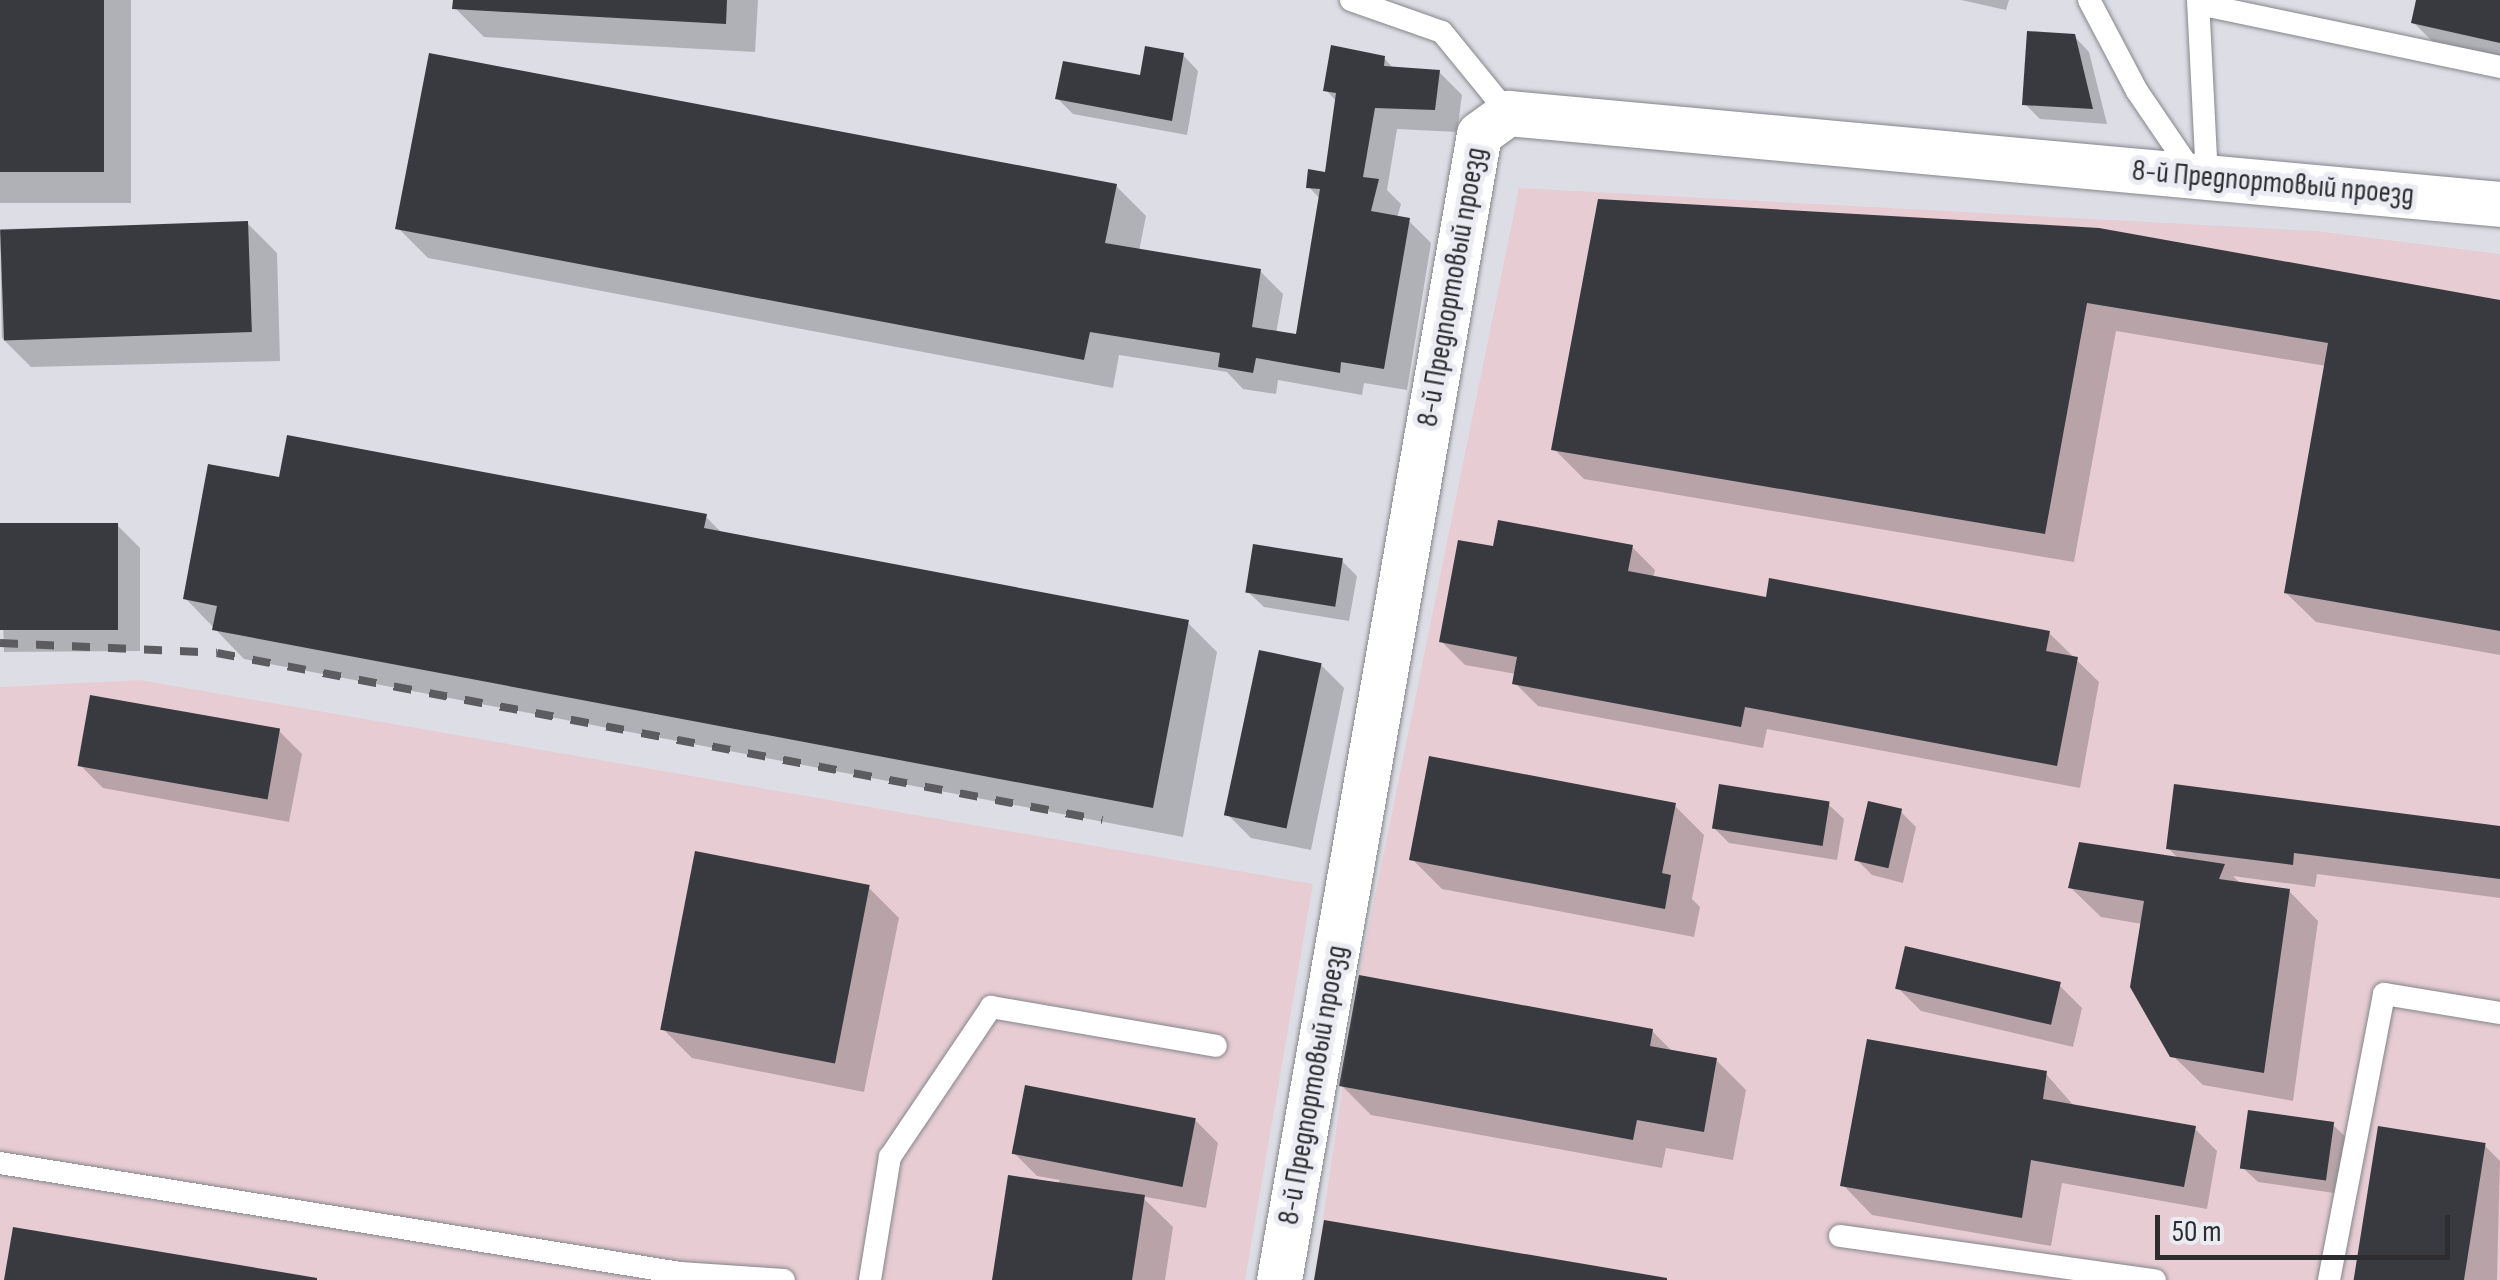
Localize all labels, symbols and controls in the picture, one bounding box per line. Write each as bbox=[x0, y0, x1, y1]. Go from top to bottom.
street label: 8-й Предпортовый проезд bbox=[1410, 145, 1494, 429]
street label: 8-й Предпортовый проезд bbox=[2131, 153, 2415, 213]
street label: 8-й Предпортовый проезд bbox=[1271, 943, 1355, 1227]
scale bar bbox=[2160, 1195, 2455, 1257]
text: 50 m bbox=[2172, 1214, 2221, 1250]

